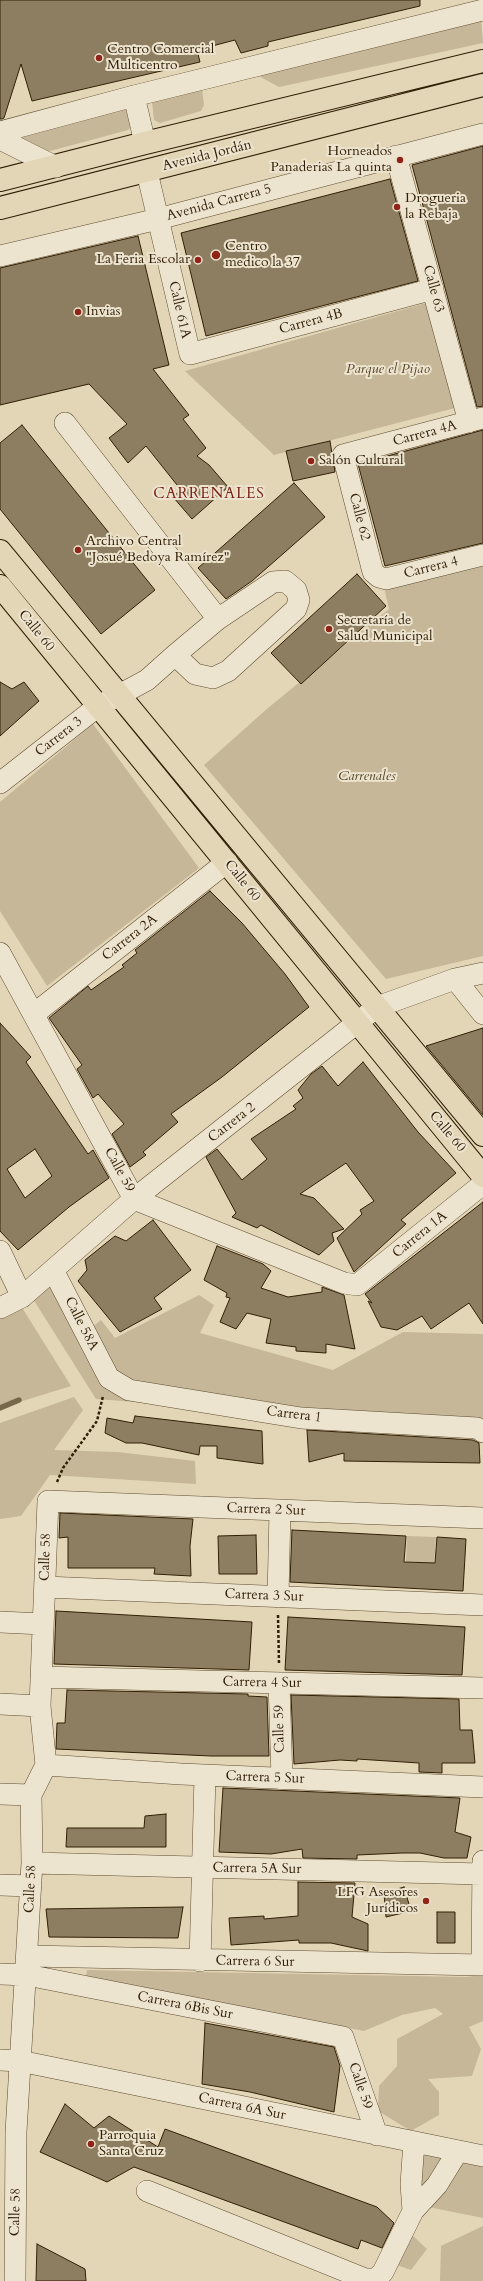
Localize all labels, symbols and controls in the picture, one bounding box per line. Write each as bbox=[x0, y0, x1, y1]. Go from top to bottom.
place label: Centro Comercial Multicentro bbox=[107, 42, 214, 74]
marker: Centro Comercial Multicentro bbox=[94, 53, 104, 63]
street label: Avenida Jordán bbox=[161, 137, 253, 175]
place label: Horneados Panaderias La quinta bbox=[270, 144, 392, 176]
marker: Horneados Panaderias La quinta bbox=[395, 155, 405, 165]
street label: Avenida Carrera 5 bbox=[165, 181, 273, 225]
place label: Drogueria la Rebaja bbox=[405, 191, 466, 224]
marker: Drogueria la Rebaja bbox=[392, 202, 402, 212]
place label: Centro medico la 37 bbox=[225, 239, 300, 272]
marker: Centro medico la 37 bbox=[210, 249, 222, 261]
place label: La Feria Escolar bbox=[97, 252, 190, 268]
marker: La Feria Escolar bbox=[193, 255, 203, 265]
street label: Calle 63 bbox=[419, 263, 447, 315]
street label: Calle 61A bbox=[164, 280, 194, 340]
place label: Invias bbox=[86, 304, 120, 320]
street label: Carrera 4B bbox=[277, 305, 345, 339]
marker: Invias bbox=[73, 307, 83, 317]
park label: Parque el Pijao bbox=[346, 362, 430, 378]
street label: Carrera 4A bbox=[391, 417, 459, 451]
place label: Salón Cultural bbox=[319, 453, 404, 469]
marker: Salón Cultural bbox=[306, 456, 316, 466]
district label: CARRENALES bbox=[153, 486, 265, 504]
street label: Calle 62 bbox=[345, 491, 373, 543]
place label: Archivo Central "Josué Bedoya Ramírez" bbox=[86, 534, 230, 566]
marker: Archivo Central "Josué Bedoya Ramírez" bbox=[73, 545, 83, 555]
street label: Carrera 4 bbox=[402, 553, 460, 583]
street label: Calle 60 bbox=[14, 607, 58, 655]
place label: Secretaría de Salud Municipal bbox=[337, 613, 433, 646]
marker: Secretaría de Salud Municipal bbox=[324, 624, 334, 634]
street label: Carrera 3 bbox=[32, 713, 86, 761]
park label: Carrenales bbox=[338, 769, 396, 785]
street label: Calle 60 bbox=[220, 857, 264, 905]
street label: Carrera 2A bbox=[99, 911, 161, 965]
street label: Carrera 2 bbox=[205, 1099, 259, 1147]
street label: Calle 60 bbox=[425, 1108, 469, 1156]
street label: Calle 59 bbox=[100, 1145, 138, 1195]
street label: Carrera 1A bbox=[389, 1208, 451, 1262]
street label: Calle 58A bbox=[60, 1294, 102, 1354]
street label: Carrera 1 bbox=[265, 1403, 323, 1427]
street label: Carrera 2 Sur bbox=[226, 1500, 306, 1520]
street label: Calle 58 bbox=[37, 1533, 55, 1581]
street label: Carrera 3 Sur bbox=[224, 1586, 304, 1606]
street label: Carrera 4 Sur bbox=[222, 1674, 302, 1692]
street label: Calle 59 bbox=[271, 1705, 289, 1753]
street label: Carrera 5 Sur bbox=[225, 1768, 305, 1788]
street label: Carrera 5A Sur bbox=[212, 1860, 302, 1878]
street label: Calle 58 bbox=[21, 1864, 41, 1914]
place label: LFG Asesores Jurídicos bbox=[337, 1885, 418, 1918]
marker: LFG Asesores Jurídicos bbox=[421, 1896, 431, 1906]
street label: Carrera 6 Sur bbox=[215, 1953, 295, 1971]
street label: Carrera 6Bis Sur bbox=[136, 1988, 234, 2024]
street label: Calle 59 bbox=[344, 2060, 376, 2112]
street label: Carrera 6A Sur bbox=[197, 2090, 287, 2124]
place label: Parroquia Santa Cruz bbox=[99, 2128, 164, 2160]
marker: Parroquia Santa Cruz bbox=[86, 2139, 96, 2149]
street label: Calle 58 bbox=[7, 2188, 25, 2236]

